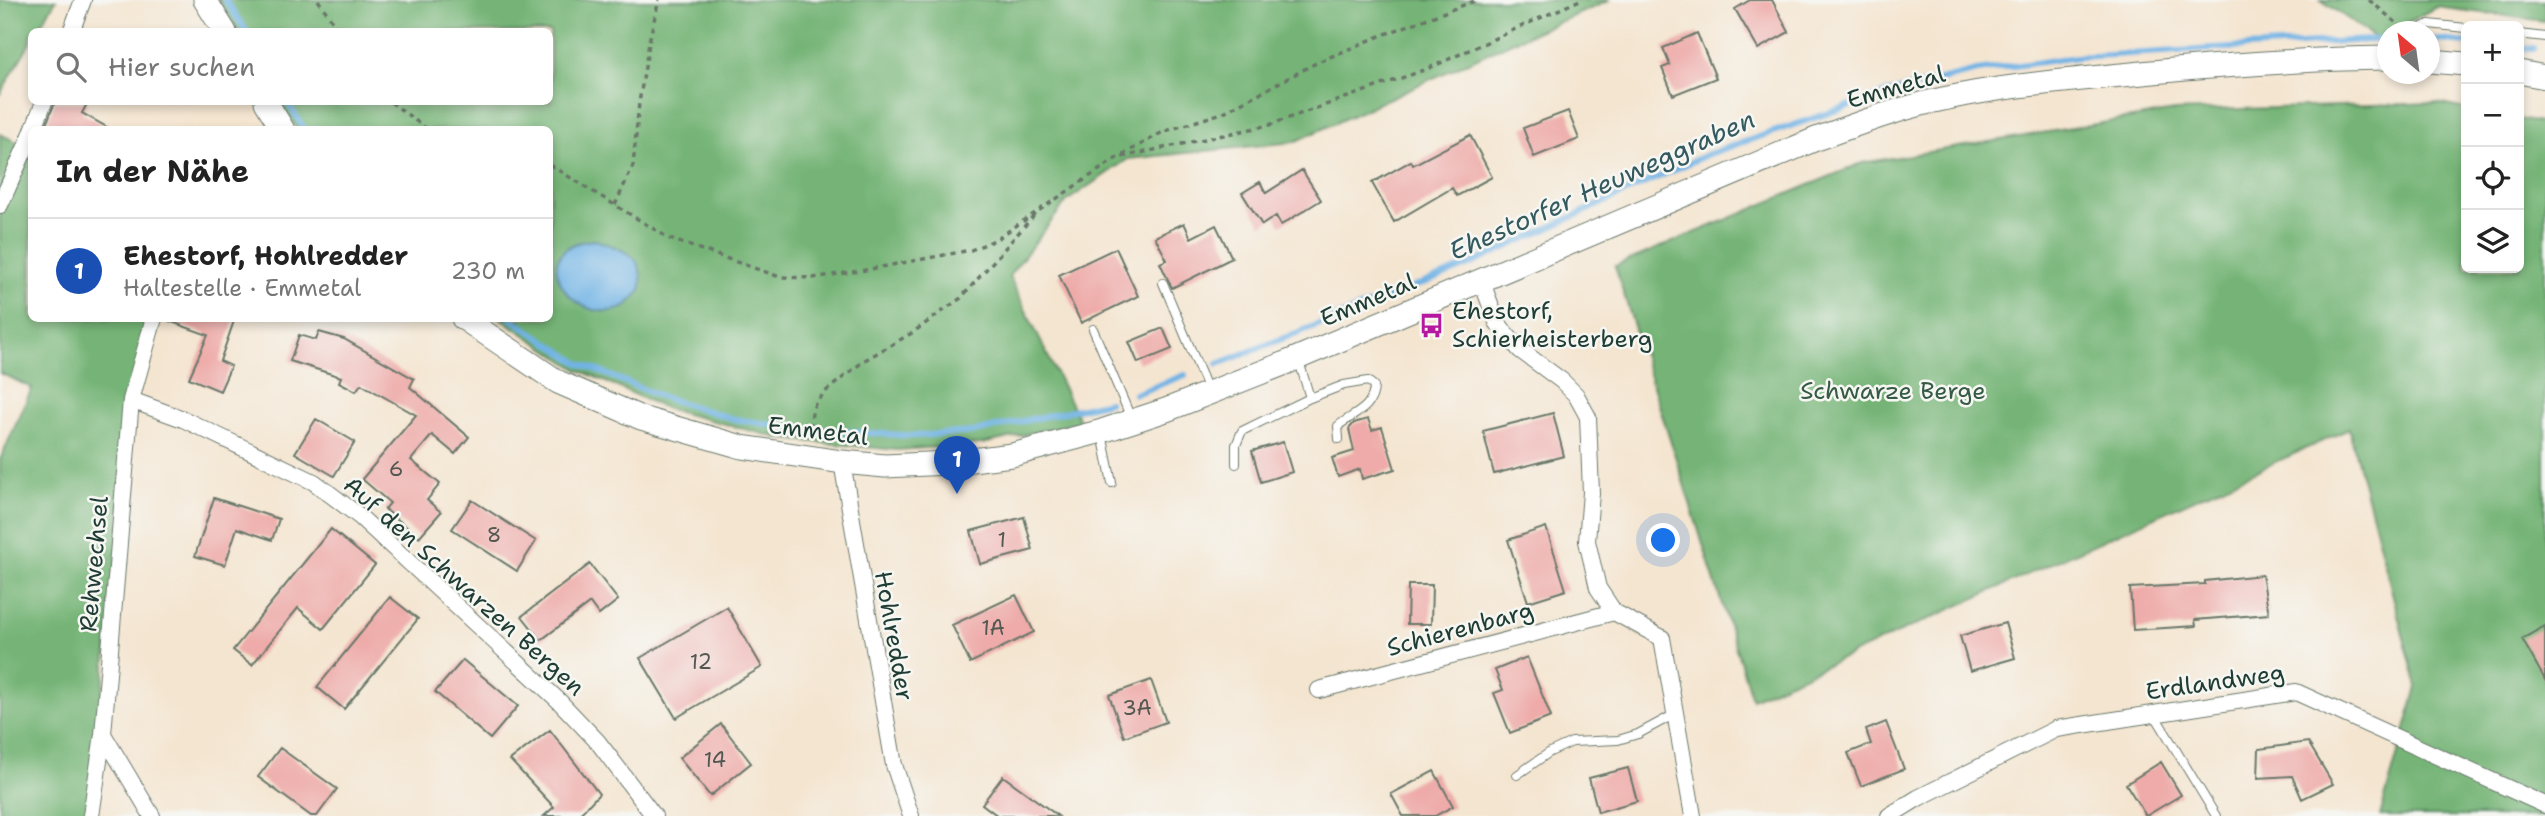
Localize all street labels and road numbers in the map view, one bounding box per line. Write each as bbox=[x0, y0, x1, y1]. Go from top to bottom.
street label: Emmetal bbox=[1843, 58, 1950, 116]
street label: Emmetal bbox=[1315, 265, 1421, 334]
street label: Emmetal bbox=[766, 409, 871, 453]
street label: Auf den Schwarzen Bergen bbox=[337, 469, 591, 703]
street label: Rehwechsel bbox=[72, 494, 116, 633]
street label: Hohlredder bbox=[867, 569, 921, 703]
street label: Schierenbarg bbox=[1383, 594, 1537, 664]
street label: Erdlandweg bbox=[2144, 656, 2286, 708]

